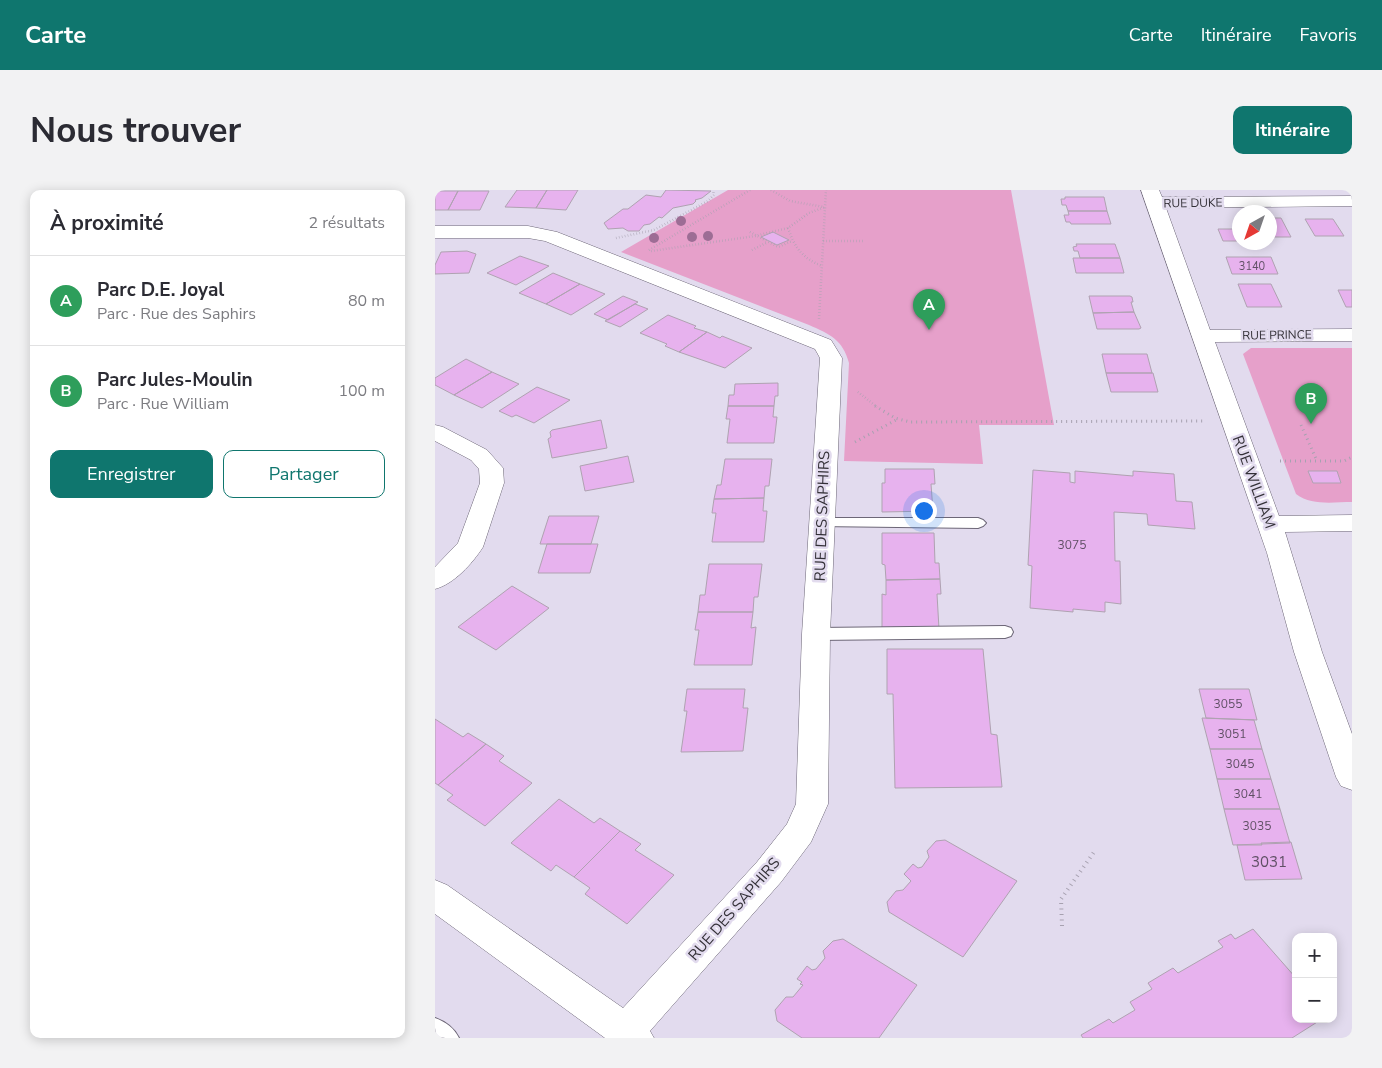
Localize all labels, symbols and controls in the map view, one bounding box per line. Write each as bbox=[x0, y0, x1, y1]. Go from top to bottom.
text: Carte bbox=[25, 19, 86, 51]
text: Carte bbox=[1129, 23, 1173, 47]
text: Itinéraire bbox=[1201, 23, 1272, 47]
text: Favoris bbox=[1300, 23, 1357, 47]
button: Itinéraire bbox=[1233, 106, 1352, 154]
text: Nous trouver bbox=[30, 107, 241, 154]
street label: RUE DUKE bbox=[1163, 194, 1223, 212]
north arrow bbox=[1232, 205, 1277, 250]
text: À proximité bbox=[50, 209, 164, 237]
text: 2 résultats bbox=[309, 212, 385, 234]
house number: 3140 bbox=[1239, 259, 1266, 274]
text: Parc D.E. Joyal bbox=[97, 277, 224, 303]
pin: A bbox=[913, 289, 945, 330]
text: A bbox=[60, 290, 72, 312]
text: 80 m bbox=[348, 290, 385, 312]
text: Parc · Rue des Saphirs bbox=[97, 303, 256, 325]
street label: RUE PRINCE bbox=[1242, 326, 1312, 344]
text: Parc Jules-Moulin bbox=[97, 367, 253, 393]
text: B bbox=[60, 380, 72, 402]
text: 100 m bbox=[338, 380, 385, 402]
pin: B bbox=[1295, 383, 1327, 424]
text: Parc · Rue William bbox=[97, 393, 229, 415]
street label: RUE WILLIAM bbox=[1228, 433, 1280, 531]
button: Enregistrer bbox=[50, 450, 213, 498]
button: Partager bbox=[223, 450, 385, 498]
street label: RUE DES SAPHIRS bbox=[810, 450, 834, 582]
your location bbox=[911, 498, 937, 524]
house number: 3075 bbox=[1058, 537, 1086, 553]
house number: 3055 bbox=[1214, 696, 1242, 712]
house number: 3051 bbox=[1218, 726, 1246, 742]
house number: 3045 bbox=[1226, 756, 1254, 772]
house number: 3041 bbox=[1234, 786, 1262, 802]
house number: 3035 bbox=[1243, 818, 1271, 834]
house number: 3031 bbox=[1251, 852, 1287, 872]
street label: RUE DES SAPHIRS bbox=[684, 853, 784, 965]
map controls bbox=[1292, 933, 1337, 1023]
button: + bbox=[1292, 933, 1337, 978]
button: − bbox=[1292, 978, 1337, 1023]

